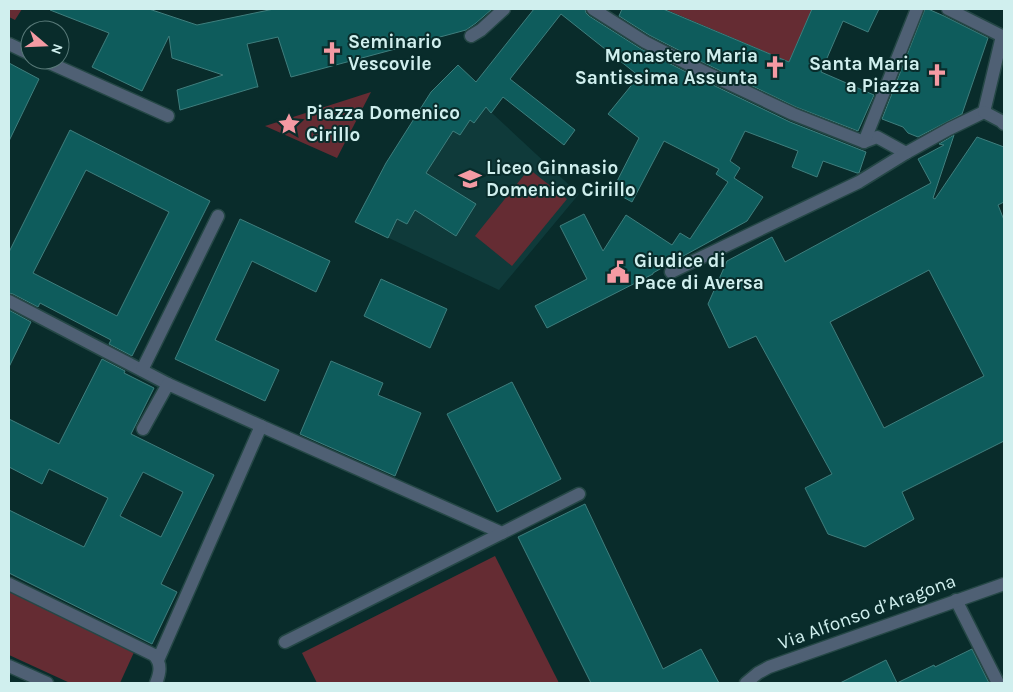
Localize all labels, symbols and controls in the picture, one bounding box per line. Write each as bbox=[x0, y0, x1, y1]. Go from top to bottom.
north arrow bbox=[20, 20, 70, 70]
place label: Seminario Vescovile bbox=[348, 31, 442, 75]
church icon: Seminario Vescovile bbox=[319, 40, 345, 66]
text: N bbox=[47, 42, 66, 57]
place label: Monastero Maria Santissima Assunta bbox=[575, 45, 758, 89]
place label: Santa Maria a Piazza bbox=[809, 53, 920, 97]
church icon: Monastero Maria Santissima Assunta bbox=[762, 54, 788, 80]
church icon: Santa Maria a Piazza bbox=[924, 62, 950, 88]
place label: Piazza Domenico Cirillo bbox=[306, 102, 460, 146]
place icon: Piazza Domenico Cirillo bbox=[276, 111, 302, 137]
place label: Liceo Ginnasio Domenico Cirillo bbox=[486, 157, 636, 201]
school or university icon: Liceo Ginnasio Domenico Cirillo bbox=[457, 166, 483, 192]
place label: Giudice di Pace di Aversa bbox=[634, 250, 764, 294]
public building icon: Giudice di Pace di Aversa bbox=[605, 259, 631, 285]
street label: Via Alfonso d’Aragona bbox=[775, 570, 959, 654]

